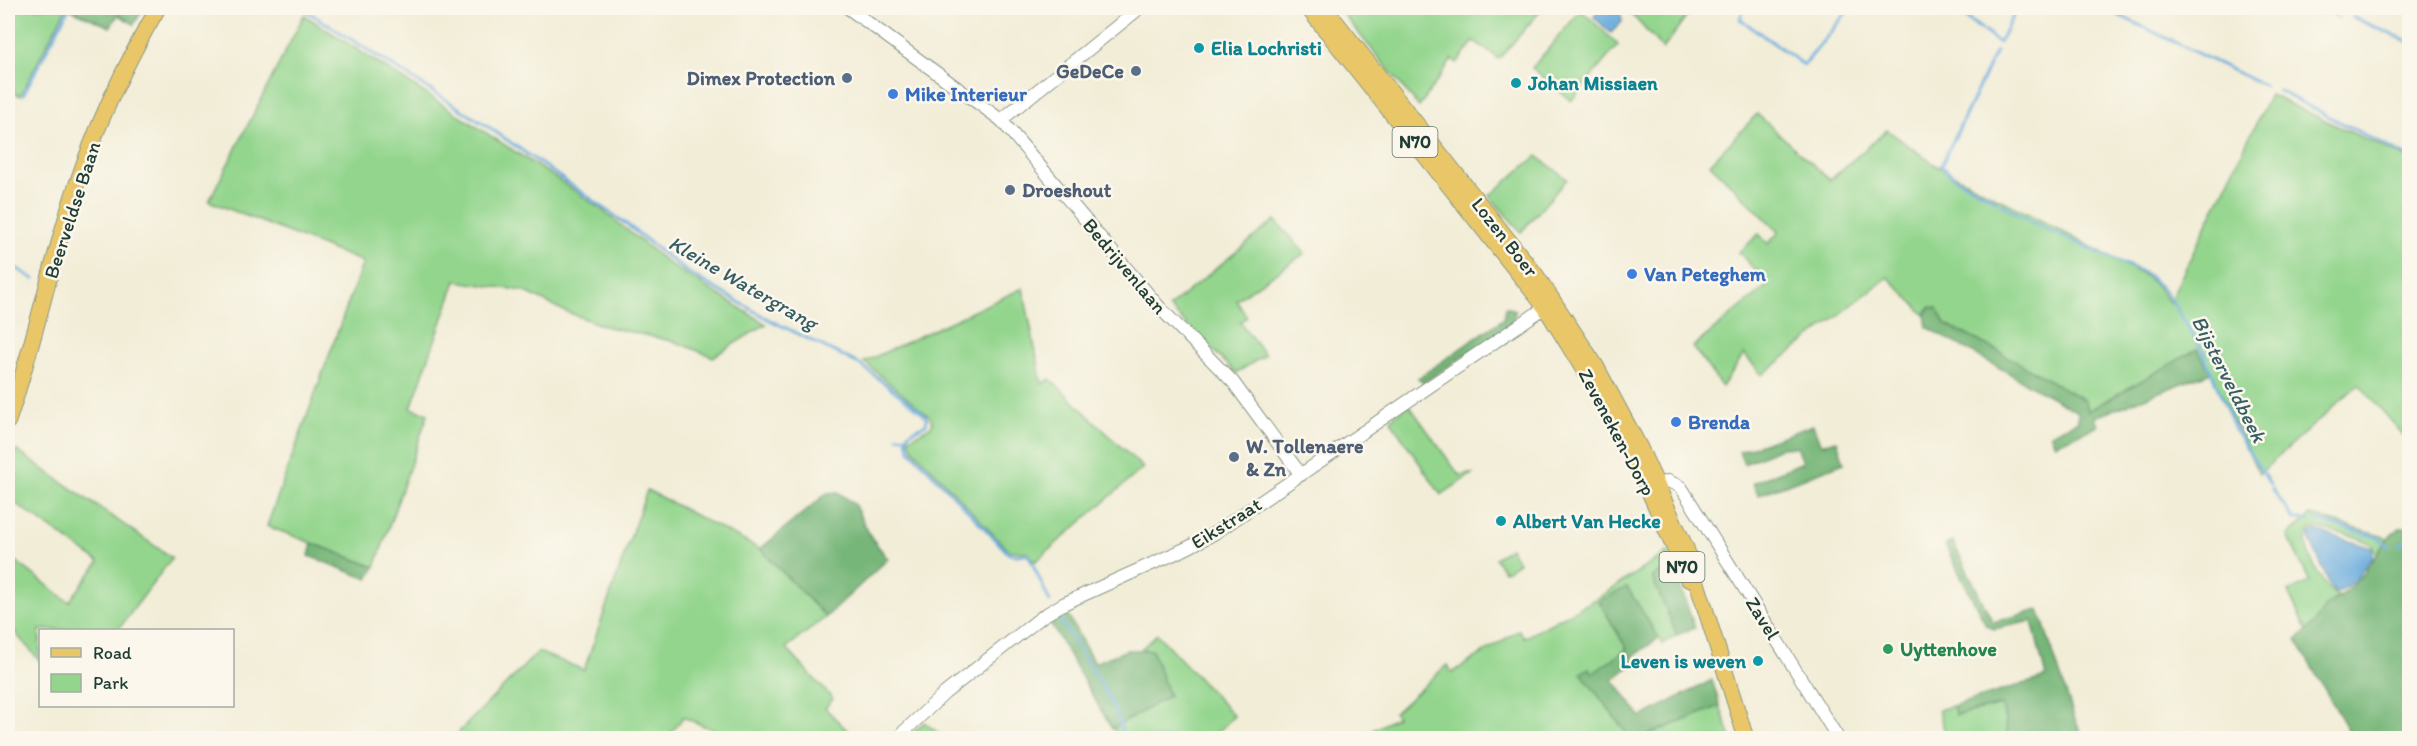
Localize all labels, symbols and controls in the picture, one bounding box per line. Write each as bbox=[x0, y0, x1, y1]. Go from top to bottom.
place label: Elia Lochristi bbox=[1211, 36, 1322, 60]
marker: Elia Lochristi bbox=[1192, 41, 1206, 55]
place label: GeDeCe bbox=[1056, 59, 1124, 83]
marker: GeDeCe bbox=[1129, 64, 1143, 78]
place label: Dimex Protection bbox=[687, 66, 836, 90]
marker: Dimex Protection bbox=[840, 71, 854, 85]
place label: Johan Missiaen bbox=[1527, 71, 1658, 95]
marker: Johan Missiaen bbox=[1509, 76, 1523, 90]
place label: Mike Interieur bbox=[905, 82, 1027, 106]
marker: Mike Interieur bbox=[886, 87, 900, 101]
road number: N70 bbox=[1392, 127, 1438, 157]
street label: Beerveldse Baan bbox=[39, 138, 105, 282]
place label: Droeshout bbox=[1022, 178, 1112, 202]
marker: Droeshout bbox=[1003, 183, 1017, 197]
street label: Lozen Boer bbox=[1466, 192, 1544, 282]
street label: Bedrijvenlaan bbox=[1078, 213, 1172, 319]
water label: Kleine Watergrang bbox=[664, 230, 824, 336]
place label: Van Peteghem bbox=[1644, 262, 1767, 287]
marker: Van Peteghem bbox=[1625, 267, 1639, 281]
water label: Bijsterveldbeek bbox=[2187, 311, 2273, 447]
street label: Zeveneken-Dorp bbox=[1573, 364, 1661, 500]
place label: Brenda bbox=[1688, 410, 1750, 434]
marker: Brenda bbox=[1669, 415, 1683, 429]
place label: W. Tollenaere & Zn bbox=[1246, 434, 1364, 481]
marker: W. Tollenaere & Zn bbox=[1227, 450, 1241, 464]
street label: Eikstraat bbox=[1186, 492, 1266, 554]
place label: Albert Van Hecke bbox=[1512, 509, 1661, 533]
marker: Albert Van Hecke bbox=[1494, 514, 1508, 528]
road number: N70 bbox=[1660, 552, 1704, 582]
street label: Zavel bbox=[1741, 592, 1786, 644]
legend bbox=[39, 629, 234, 707]
place label: Uyttenhove bbox=[1900, 637, 1997, 662]
text: Road bbox=[93, 642, 132, 664]
marker: Uyttenhove bbox=[1881, 642, 1895, 656]
place label: Leven is weven bbox=[1621, 649, 1747, 673]
marker: Leven is weven bbox=[1751, 654, 1765, 668]
text: Park bbox=[93, 672, 128, 694]

